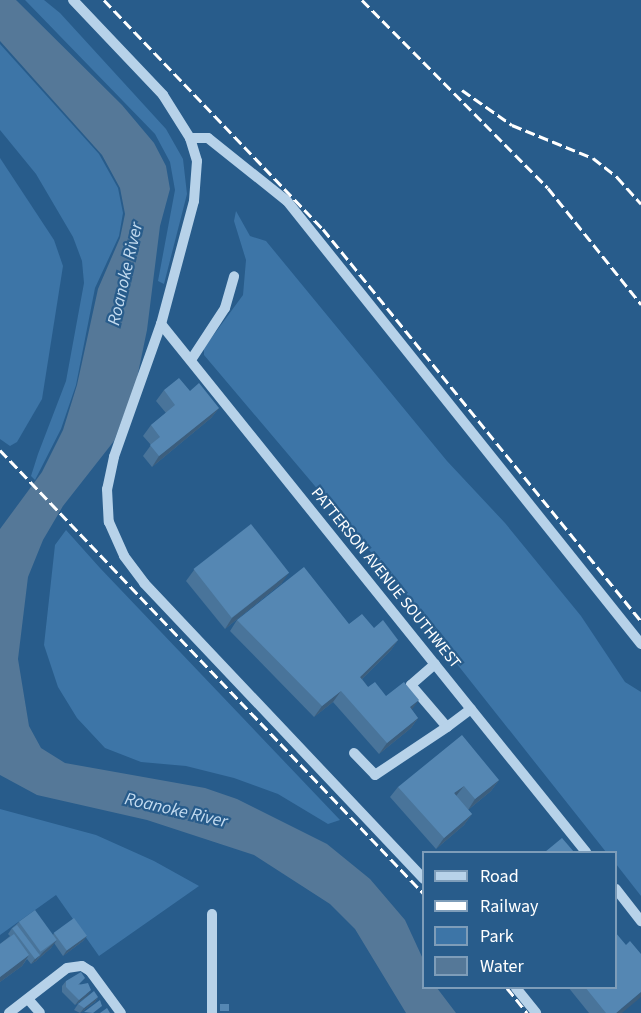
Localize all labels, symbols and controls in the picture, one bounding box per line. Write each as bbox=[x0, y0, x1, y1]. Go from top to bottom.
water label: Roanoke River bbox=[104, 220, 148, 328]
street label: PATTERSON AVENUE SOUTHWEST bbox=[307, 484, 465, 672]
water label: Roanoke River bbox=[122, 789, 230, 833]
legend bbox=[422, 851, 617, 989]
text: Road bbox=[480, 864, 519, 889]
text: Railway bbox=[480, 894, 539, 919]
text: Park bbox=[480, 924, 514, 949]
text: Water bbox=[480, 954, 524, 979]

